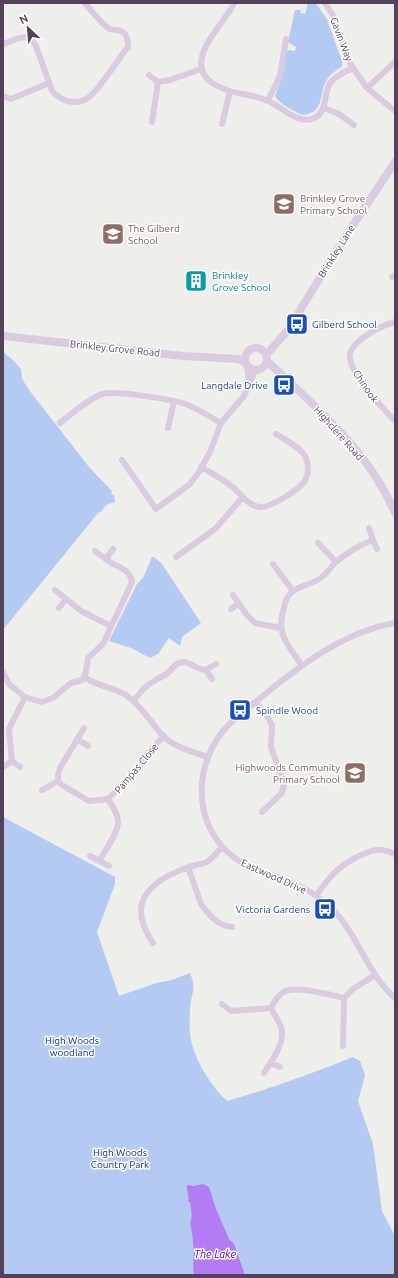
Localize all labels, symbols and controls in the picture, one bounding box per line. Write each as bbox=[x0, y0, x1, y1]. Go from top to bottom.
north arrow bbox=[8, 8, 48, 48]
text: N bbox=[17, 12, 30, 26]
street label: Gavin Way bbox=[328, 16, 355, 63]
school or university icon: Brinkley Grove Primary School bbox=[271, 191, 297, 217]
place label: Brinkley Grove Primary School bbox=[300, 193, 367, 216]
school or university icon: The Gilberd School bbox=[100, 221, 126, 247]
place label: The Gilberd School bbox=[128, 223, 180, 246]
street label: Brinkley Lane bbox=[316, 223, 357, 280]
building icon: Brinkley Grove School bbox=[183, 268, 209, 294]
place label: Brinkley Grove School bbox=[212, 270, 271, 293]
bus stop icon: Gilberd School bbox=[284, 311, 310, 337]
place label: Gilberd School bbox=[312, 319, 377, 330]
street label: Brinkley Grove Road bbox=[69, 338, 161, 359]
street label: Chinook bbox=[351, 368, 380, 405]
bus stop icon: Langdale Drive bbox=[271, 372, 297, 398]
place label: Langdale Drive bbox=[201, 380, 268, 391]
street label: Highclere Road bbox=[312, 404, 366, 462]
bus stop icon: Spindle Wood bbox=[227, 697, 253, 723]
place label: Spindle Wood bbox=[256, 705, 318, 716]
street label: Pampas Close bbox=[112, 741, 160, 796]
school or university icon: Highwoods Community Primary School bbox=[342, 760, 368, 786]
place label: Highwoods Community Primary School bbox=[235, 762, 340, 785]
street label: Eastwood Drive bbox=[239, 857, 308, 896]
bus stop icon: Victoria Gardens bbox=[312, 896, 338, 922]
place label: Victoria Gardens bbox=[236, 904, 310, 915]
park label: High Woods woodland bbox=[45, 1035, 99, 1058]
park label: High Woods Country Park bbox=[91, 1147, 149, 1170]
water label: The Lake bbox=[194, 1248, 236, 1260]

